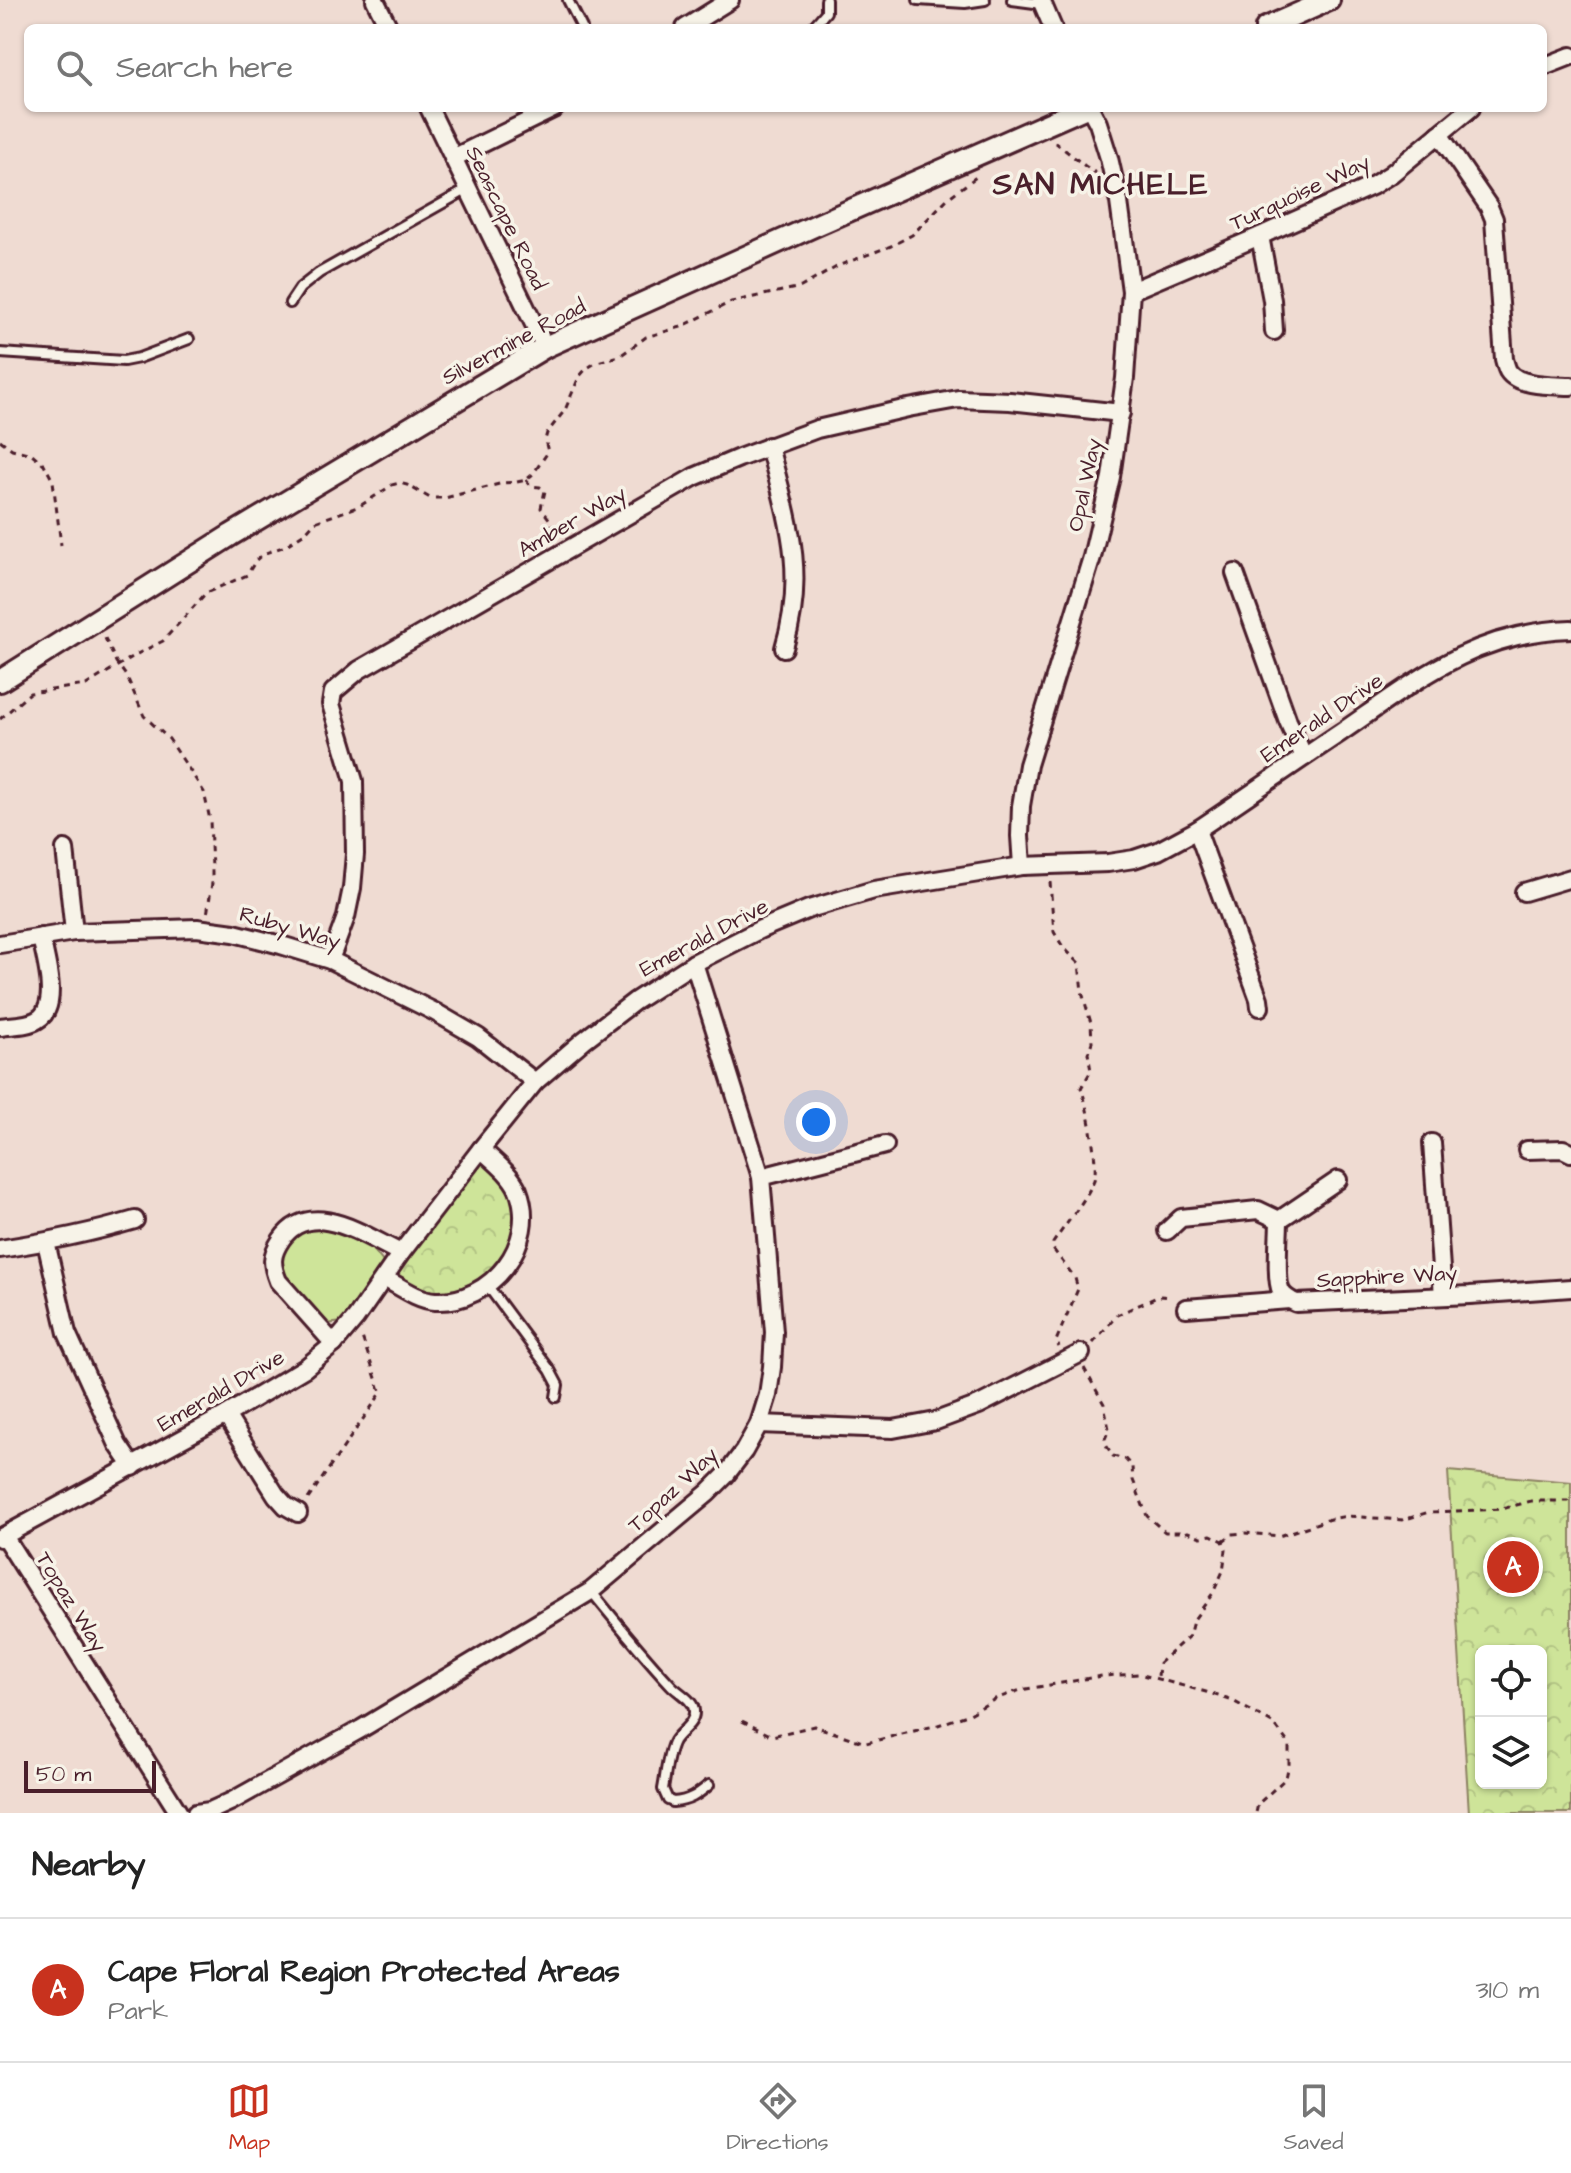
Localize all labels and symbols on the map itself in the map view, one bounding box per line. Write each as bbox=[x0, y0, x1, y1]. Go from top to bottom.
street label: Seascape Road bbox=[458, 141, 554, 295]
street label: Turquoise Way bbox=[1225, 147, 1375, 240]
district label: SAN MICHELE bbox=[992, 164, 1209, 206]
street label: Silvermine Road bbox=[436, 291, 592, 393]
street label: Opal Way bbox=[1060, 436, 1111, 535]
street label: Amber Way bbox=[512, 478, 632, 566]
street label: Emerald Drive bbox=[1254, 665, 1390, 771]
street label: Emerald Drive bbox=[634, 891, 774, 985]
street label: Ruby Way bbox=[235, 899, 344, 958]
your location bbox=[796, 1102, 836, 1142]
street label: Sapphire Way bbox=[1316, 1258, 1458, 1297]
street label: Emerald Drive bbox=[152, 1342, 290, 1440]
street label: Topaz Way bbox=[621, 1440, 726, 1541]
pin: A bbox=[1487, 1537, 1539, 1597]
street label: Topaz Way bbox=[27, 1546, 114, 1659]
scale bar bbox=[24, 1757, 156, 1793]

